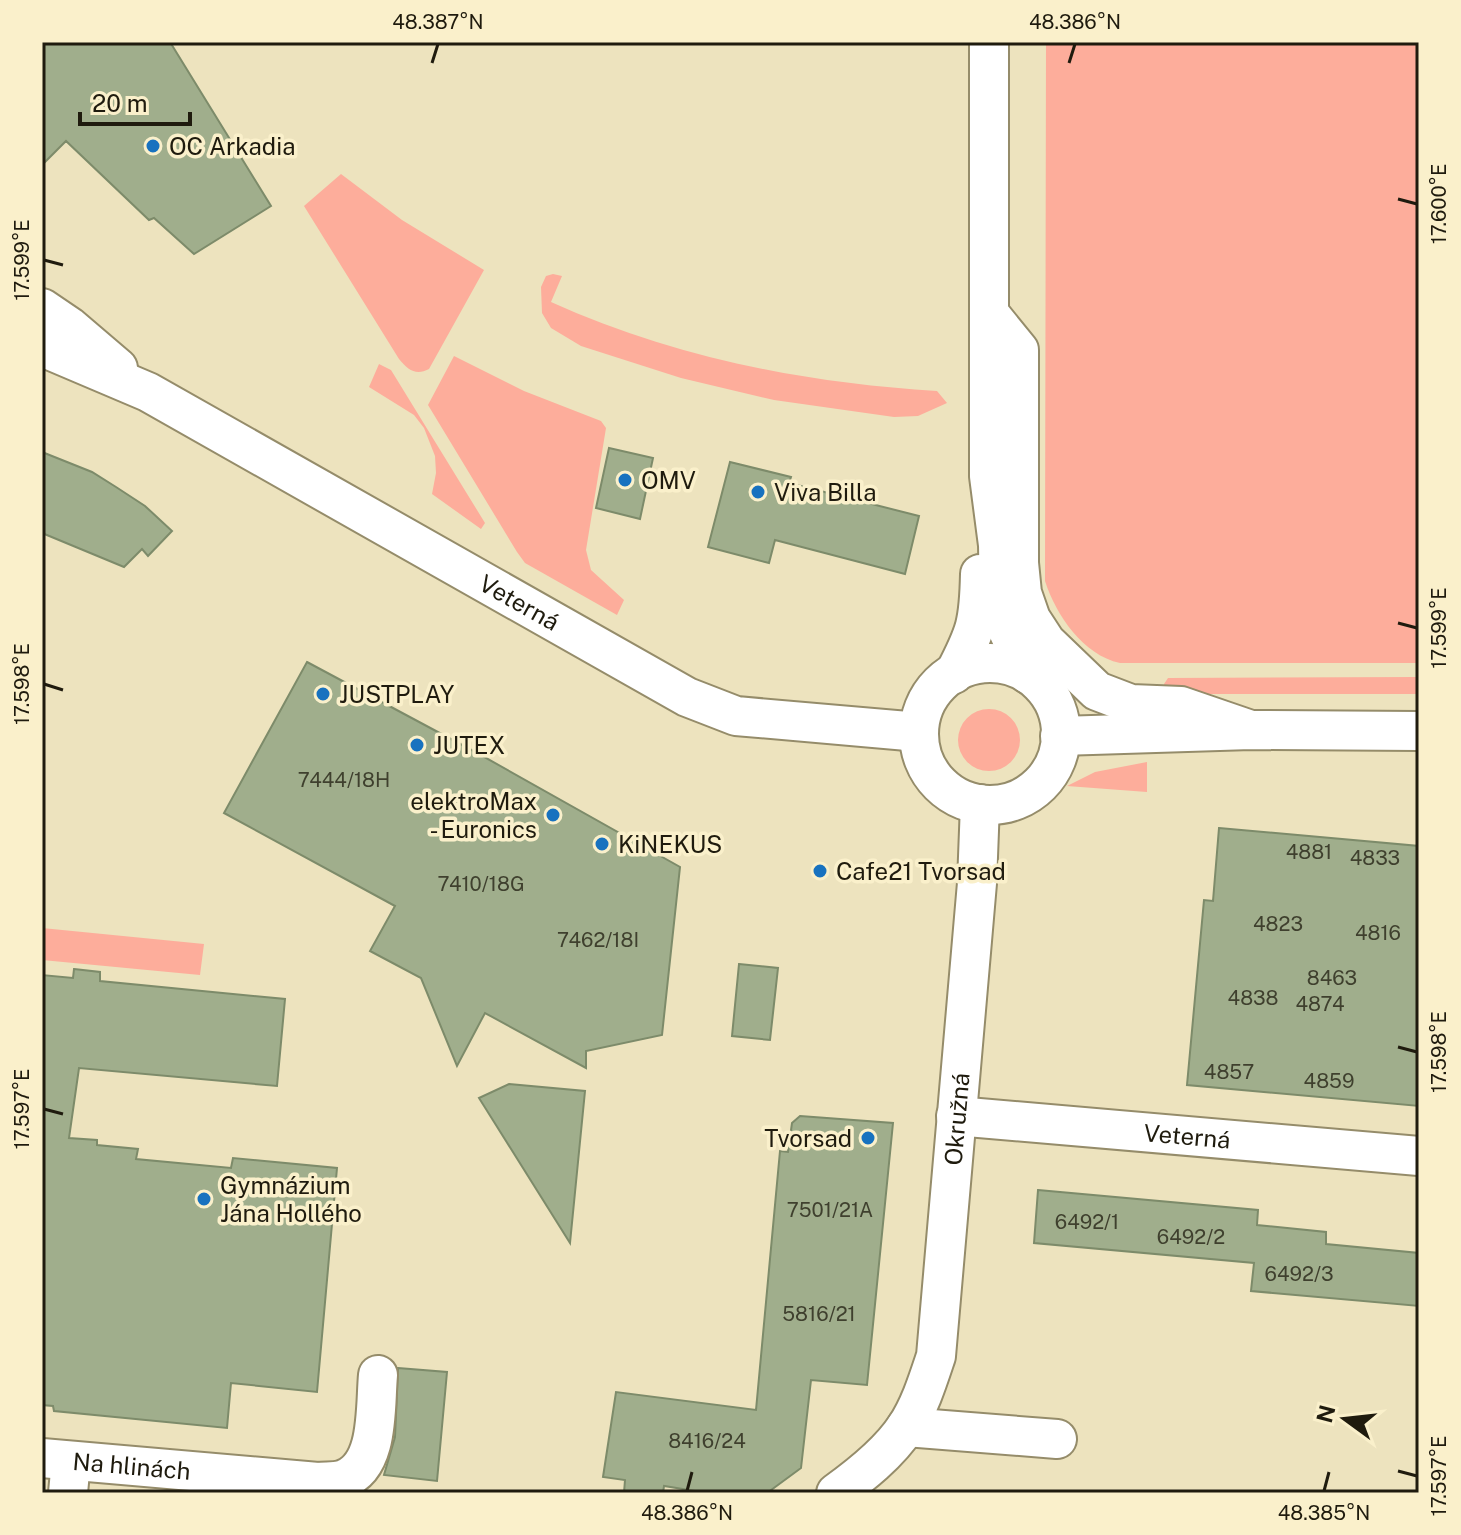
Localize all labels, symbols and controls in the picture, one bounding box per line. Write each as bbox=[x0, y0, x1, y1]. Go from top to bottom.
text: 48.387°N bbox=[392, 10, 484, 34]
text: 48.386°N bbox=[1029, 10, 1121, 34]
scale bar bbox=[80, 76, 190, 126]
text: 20 m bbox=[92, 89, 148, 117]
place label: OC Arkadia bbox=[169, 132, 295, 160]
marker: OC Arkadia bbox=[144, 137, 162, 155]
text: 17.600°E bbox=[1427, 164, 1451, 244]
text: 17.599°E bbox=[10, 219, 34, 301]
place label: OMV bbox=[641, 466, 696, 494]
marker: OMV bbox=[616, 471, 634, 489]
place label: Viva Billa bbox=[774, 478, 877, 506]
marker: Viva Billa bbox=[749, 483, 767, 501]
street label: Veterná bbox=[475, 569, 564, 636]
text: 17.599°E bbox=[1427, 587, 1451, 669]
text: 17.598°E bbox=[10, 643, 34, 725]
place label: JUSTPLAY bbox=[339, 680, 455, 708]
marker: JUSTPLAY bbox=[314, 685, 332, 703]
place label: JUTEX bbox=[433, 731, 505, 759]
marker: JUTEX bbox=[408, 736, 426, 754]
house number: 7444/18H bbox=[298, 768, 390, 792]
place label: elektroMax - Euronics bbox=[410, 787, 537, 843]
marker: elektroMax - Euronics bbox=[544, 806, 562, 824]
place label: KiNEKUS bbox=[618, 830, 722, 858]
marker: KiNEKUS bbox=[593, 835, 611, 853]
house number: 4881 bbox=[1286, 840, 1332, 864]
house number: 4833 bbox=[1350, 846, 1400, 870]
place label: Cafe21 Tvorsad bbox=[836, 857, 1006, 885]
marker: Cafe21 Tvorsad bbox=[811, 862, 829, 880]
house number: 7410/18G bbox=[437, 872, 525, 896]
house number: 4823 bbox=[1253, 912, 1303, 936]
house number: 4816 bbox=[1355, 921, 1401, 945]
house number: 7462/18I bbox=[557, 928, 639, 952]
house number: 8463 bbox=[1307, 966, 1357, 990]
house number: 4838 bbox=[1228, 986, 1278, 1010]
house number: 4874 bbox=[1295, 992, 1345, 1016]
text: 17.598°E bbox=[1427, 1011, 1451, 1093]
house number: 4857 bbox=[1204, 1060, 1254, 1084]
text: 17.597°E bbox=[10, 1069, 34, 1149]
house number: 4859 bbox=[1304, 1069, 1354, 1093]
street label: Okružná bbox=[939, 1071, 975, 1166]
street label: Veterná bbox=[1142, 1118, 1232, 1154]
place label: Tvorsad bbox=[764, 1124, 852, 1152]
marker: Tvorsad bbox=[859, 1129, 877, 1147]
place label: Gymnázium Jána Hollého bbox=[220, 1171, 362, 1227]
marker: Gymnázium Jána Hollého bbox=[195, 1190, 213, 1208]
house number: 7501/21A bbox=[787, 1198, 873, 1222]
house number: 6492/1 bbox=[1055, 1210, 1119, 1234]
house number: 6492/2 bbox=[1157, 1225, 1225, 1249]
house number: 6492/3 bbox=[1264, 1262, 1334, 1286]
house number: 5816/21 bbox=[782, 1302, 856, 1326]
north arrow bbox=[1305, 1379, 1385, 1459]
text: N bbox=[1311, 1402, 1340, 1426]
house number: 8416/24 bbox=[668, 1429, 746, 1453]
text: 17.597°E bbox=[1427, 1436, 1451, 1516]
street label: Na hlinách bbox=[72, 1447, 192, 1485]
text: 48.386°N bbox=[641, 1501, 733, 1525]
text: 48.385°N bbox=[1278, 1501, 1370, 1525]

